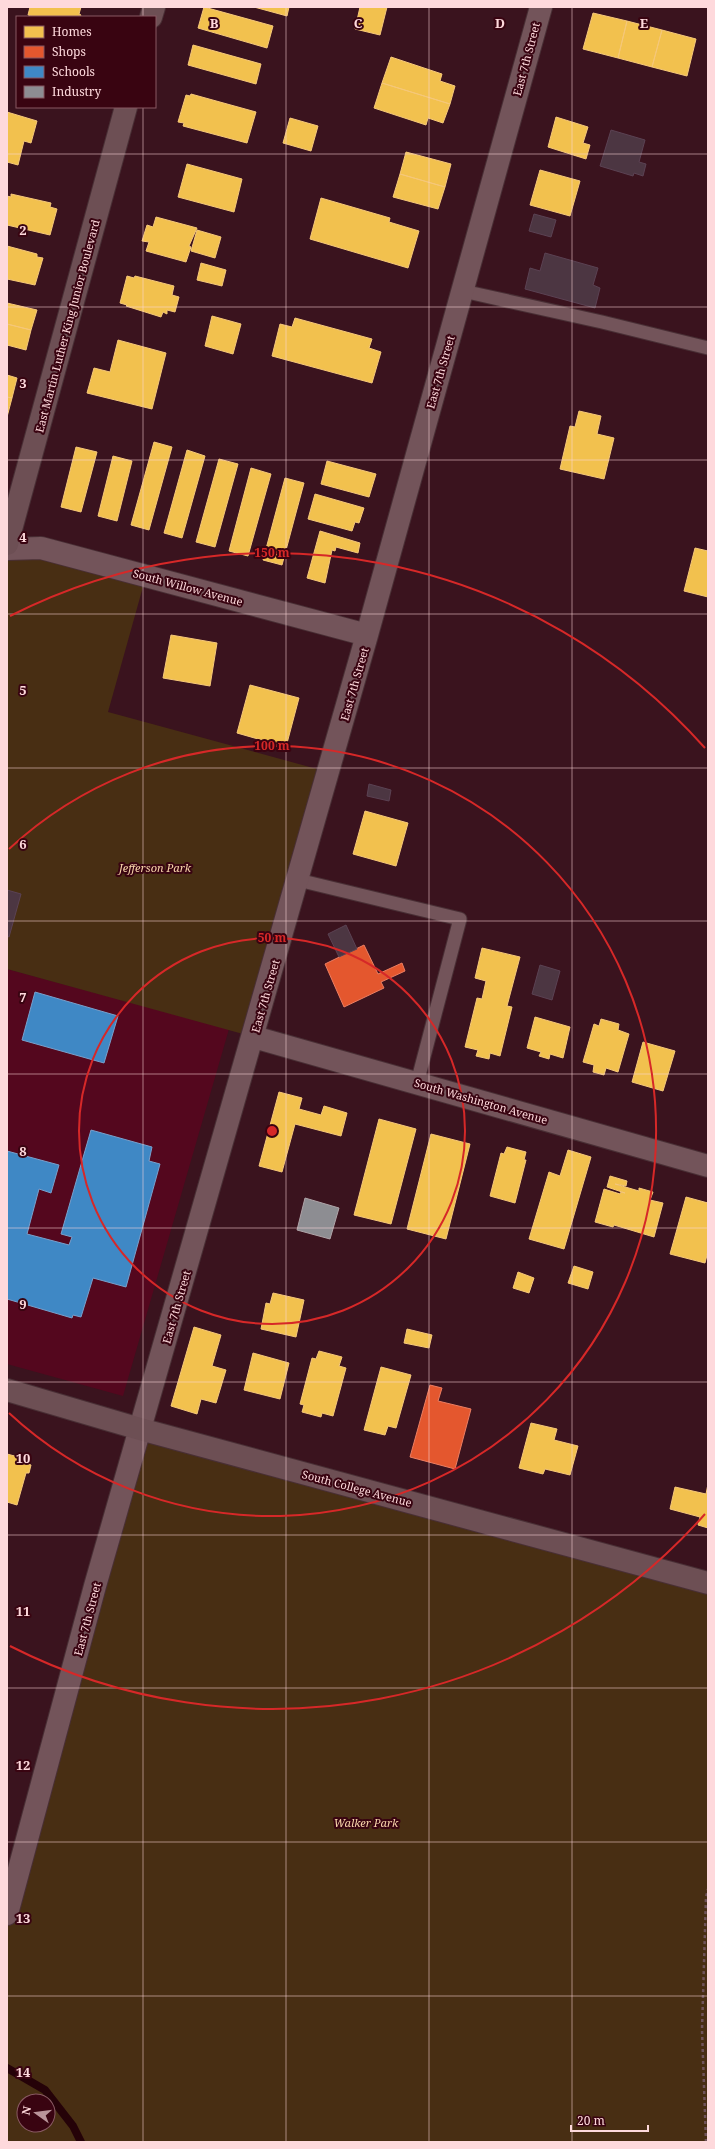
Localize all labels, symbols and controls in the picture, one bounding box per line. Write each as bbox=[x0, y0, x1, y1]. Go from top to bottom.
text: B bbox=[210, 14, 219, 32]
text: C bbox=[354, 14, 363, 32]
text: D bbox=[495, 14, 505, 32]
text: E bbox=[640, 14, 649, 32]
legend bbox=[16, 16, 156, 108]
street label: East 7th Street bbox=[509, 21, 543, 97]
text: Homes bbox=[52, 23, 92, 40]
text: Shops bbox=[52, 43, 86, 60]
text: Schools bbox=[52, 63, 95, 80]
text: Industry bbox=[52, 83, 101, 100]
street label: East Martin Luther King Junior Boulevard bbox=[31, 218, 103, 434]
text: 2 bbox=[19, 221, 27, 239]
street label: East 7th Street bbox=[422, 334, 458, 410]
text: 3 bbox=[19, 374, 27, 392]
text: 4 bbox=[19, 528, 27, 546]
text: 150 m bbox=[254, 544, 290, 561]
street label: South Willow Avenue bbox=[132, 565, 245, 609]
street label: East 7th Street bbox=[336, 646, 372, 722]
text: 5 bbox=[19, 681, 27, 699]
text: 100 m bbox=[254, 737, 290, 754]
text: 6 bbox=[19, 835, 27, 853]
park label: Jefferson Park bbox=[117, 860, 192, 875]
text: 50 m bbox=[258, 929, 286, 946]
street label: East 7th Street bbox=[247, 958, 283, 1034]
text: 7 bbox=[19, 988, 27, 1006]
street label: South Washington Avenue bbox=[413, 1075, 549, 1127]
centre of rings bbox=[265, 1124, 279, 1138]
text: 8 bbox=[19, 1142, 27, 1160]
street label: East 7th Street bbox=[158, 1269, 194, 1345]
text: 9 bbox=[19, 1295, 27, 1313]
text: 10 bbox=[16, 1449, 30, 1467]
street label: South College Avenue bbox=[301, 1466, 414, 1510]
street label: East 7th Street bbox=[70, 1581, 104, 1657]
text: 11 bbox=[16, 1602, 30, 1620]
text: 12 bbox=[16, 1756, 30, 1774]
park label: Walker Park bbox=[334, 1815, 399, 1830]
text: 13 bbox=[16, 1909, 30, 1927]
text: 14 bbox=[16, 2063, 31, 2081]
north arrow bbox=[16, 2093, 56, 2133]
text: N bbox=[17, 2104, 34, 2116]
scale bar bbox=[571, 2107, 648, 2133]
text: 20 m bbox=[577, 2112, 605, 2129]

